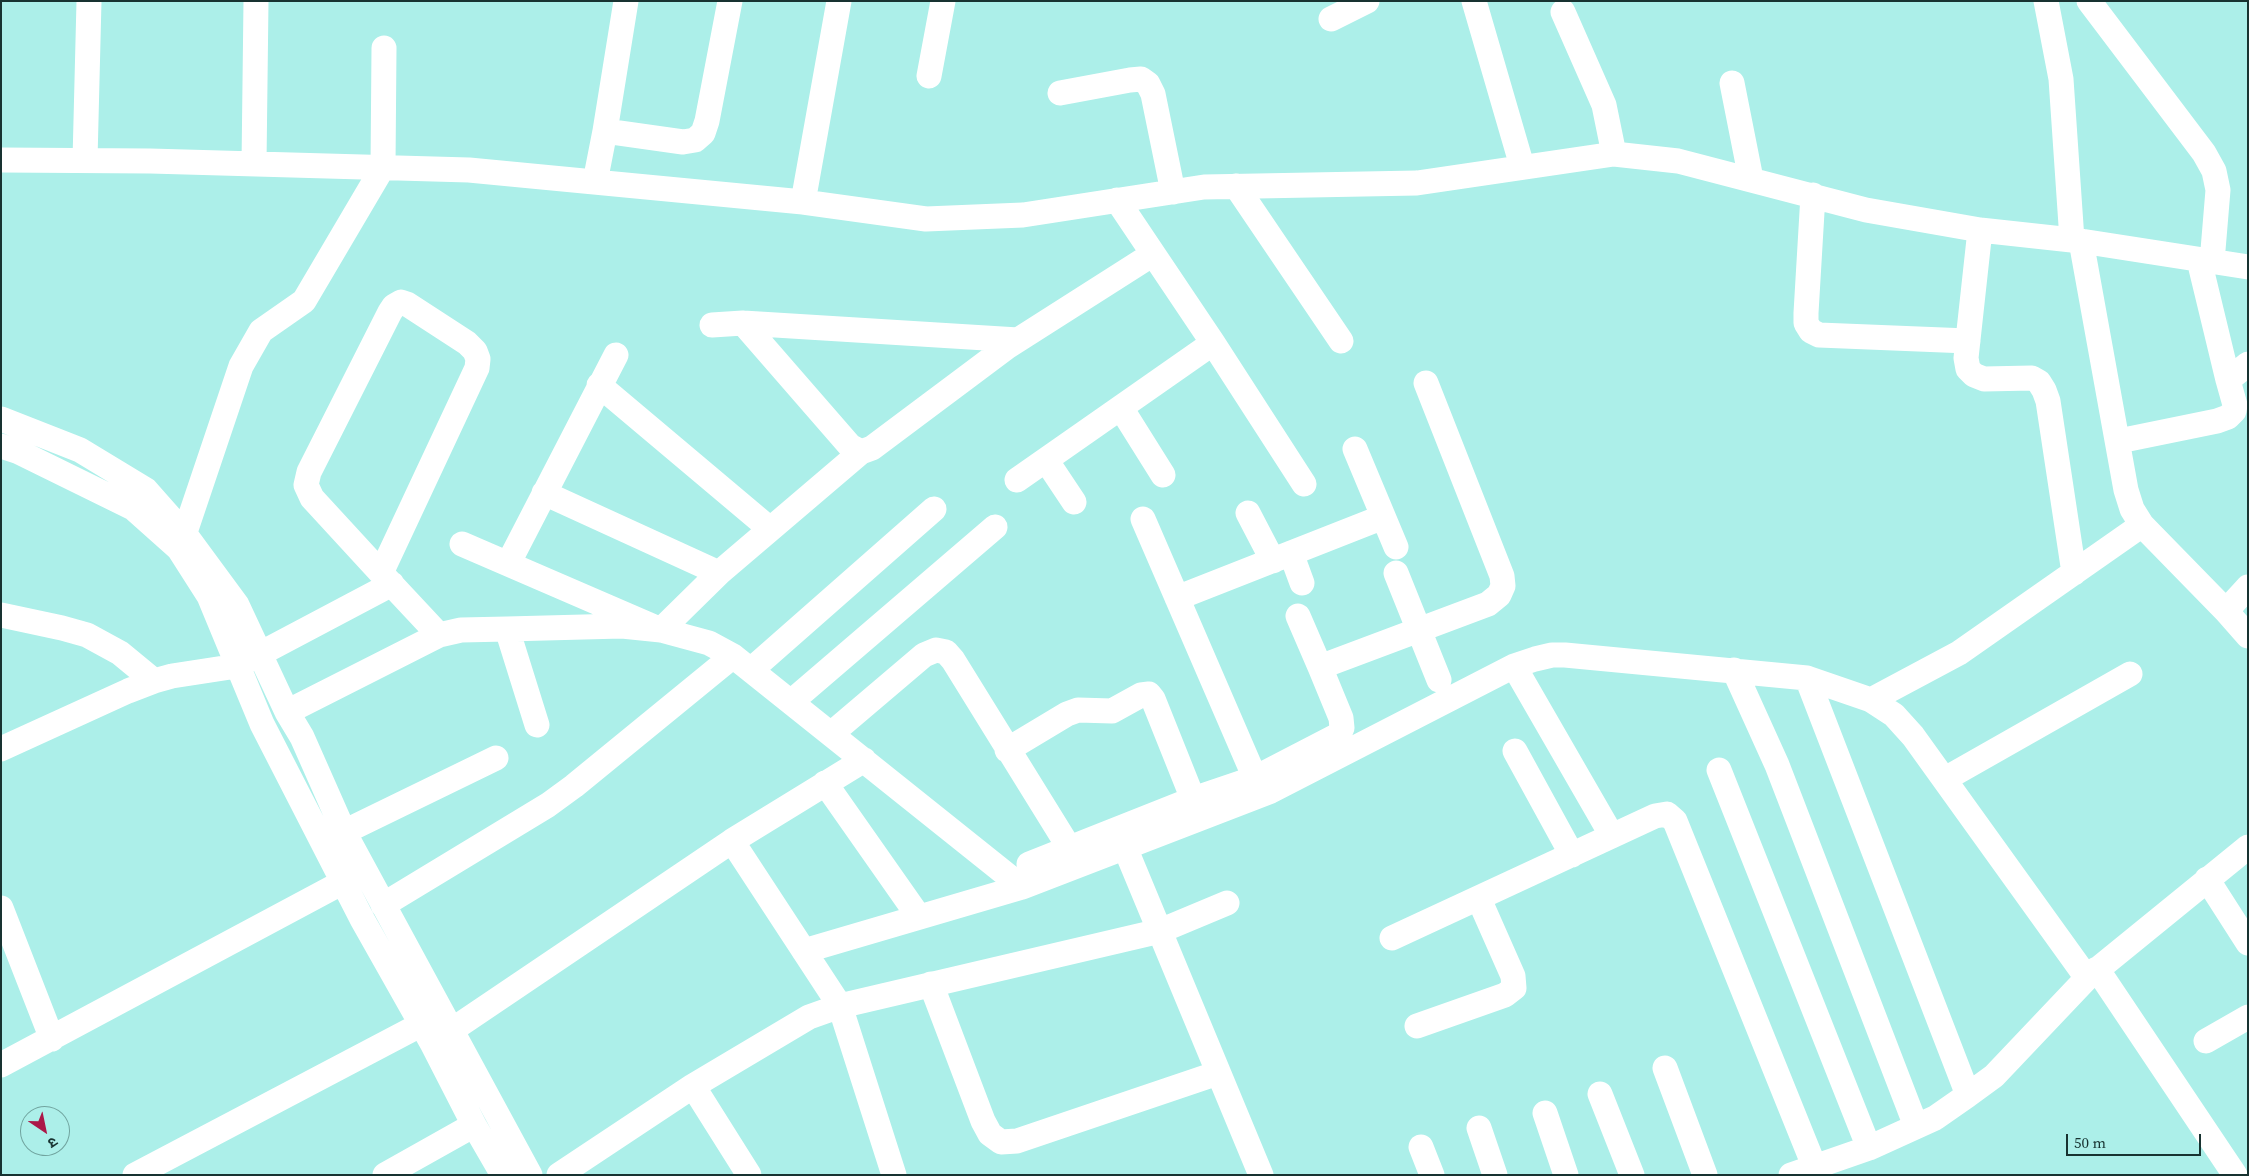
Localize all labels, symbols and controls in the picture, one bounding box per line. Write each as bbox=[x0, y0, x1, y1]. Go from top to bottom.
north arrow bbox=[20, 1106, 70, 1156]
scale bar bbox=[2069, 1124, 2204, 1156]
text: उ bbox=[44, 1132, 62, 1153]
text: 50 m bbox=[2074, 1132, 2106, 1153]

